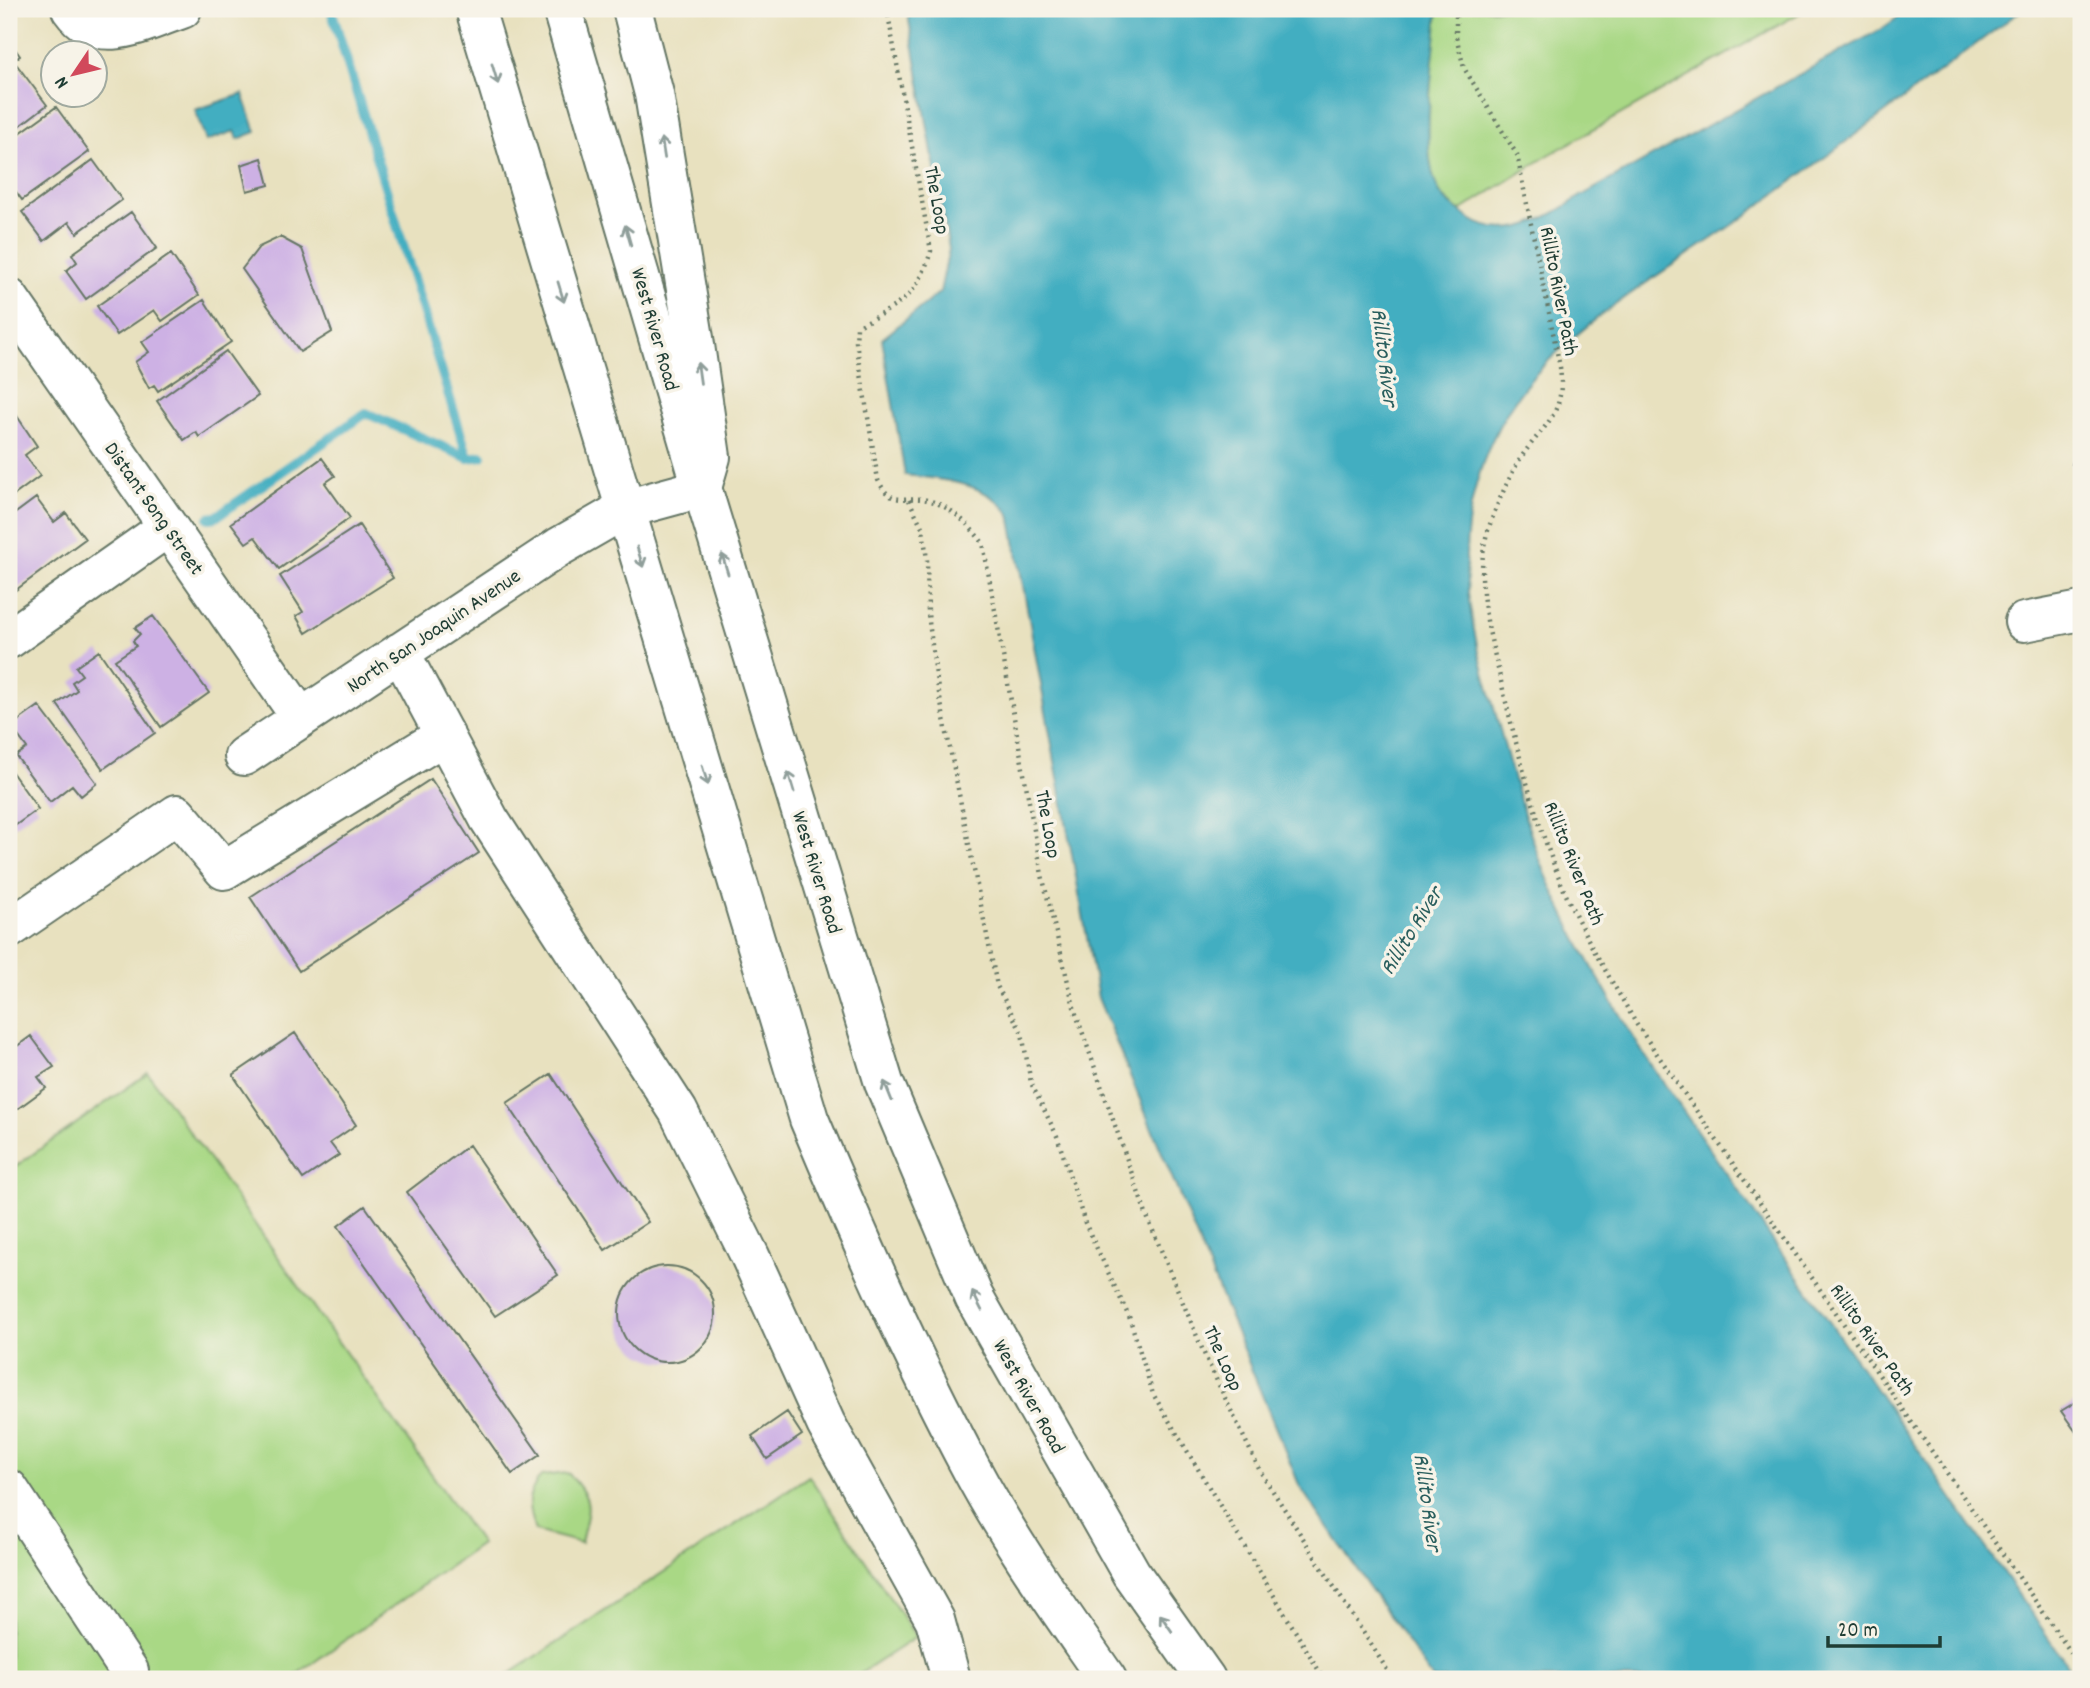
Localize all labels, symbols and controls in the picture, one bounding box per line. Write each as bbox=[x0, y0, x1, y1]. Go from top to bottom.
north arrow bbox=[38, 38, 108, 108]
one-way arrow bbox=[490, 63, 503, 85]
text: N bbox=[49, 70, 77, 93]
one-way arrow bbox=[656, 138, 669, 160]
street label: The Loop bbox=[914, 164, 956, 237]
one-way arrow bbox=[621, 224, 634, 246]
street label: Rillito River Path bbox=[1530, 224, 1584, 359]
street label: West River Road bbox=[621, 265, 685, 395]
one-way arrow bbox=[555, 281, 568, 303]
water label: Rillito River bbox=[1360, 307, 1405, 411]
one-way arrow bbox=[692, 362, 705, 385]
street label: Distant Song Street bbox=[95, 437, 210, 583]
one-way arrow bbox=[634, 546, 647, 568]
one-way arrow bbox=[718, 553, 731, 575]
street label: North San Joaquin Avenue bbox=[342, 563, 528, 702]
one-way arrow bbox=[700, 763, 713, 785]
one-way arrow bbox=[783, 771, 796, 793]
street label: The Loop bbox=[1025, 788, 1067, 861]
street label: Rillito River Path bbox=[1534, 798, 1611, 931]
street label: West River Road bbox=[782, 808, 848, 938]
water label: Rillito River bbox=[1373, 879, 1454, 982]
one-way arrow bbox=[880, 1081, 893, 1103]
street label: Rillito River Path bbox=[1821, 1278, 1920, 1403]
one-way arrow bbox=[970, 1291, 984, 1311]
street label: The Loop bbox=[1194, 1322, 1249, 1397]
street label: West River Road bbox=[984, 1335, 1071, 1460]
water label: Rillito River bbox=[1402, 1452, 1449, 1556]
scale bar bbox=[1828, 1604, 1940, 1648]
one-way arrow bbox=[1159, 1614, 1174, 1633]
text: 20 m bbox=[1838, 1617, 1878, 1647]

